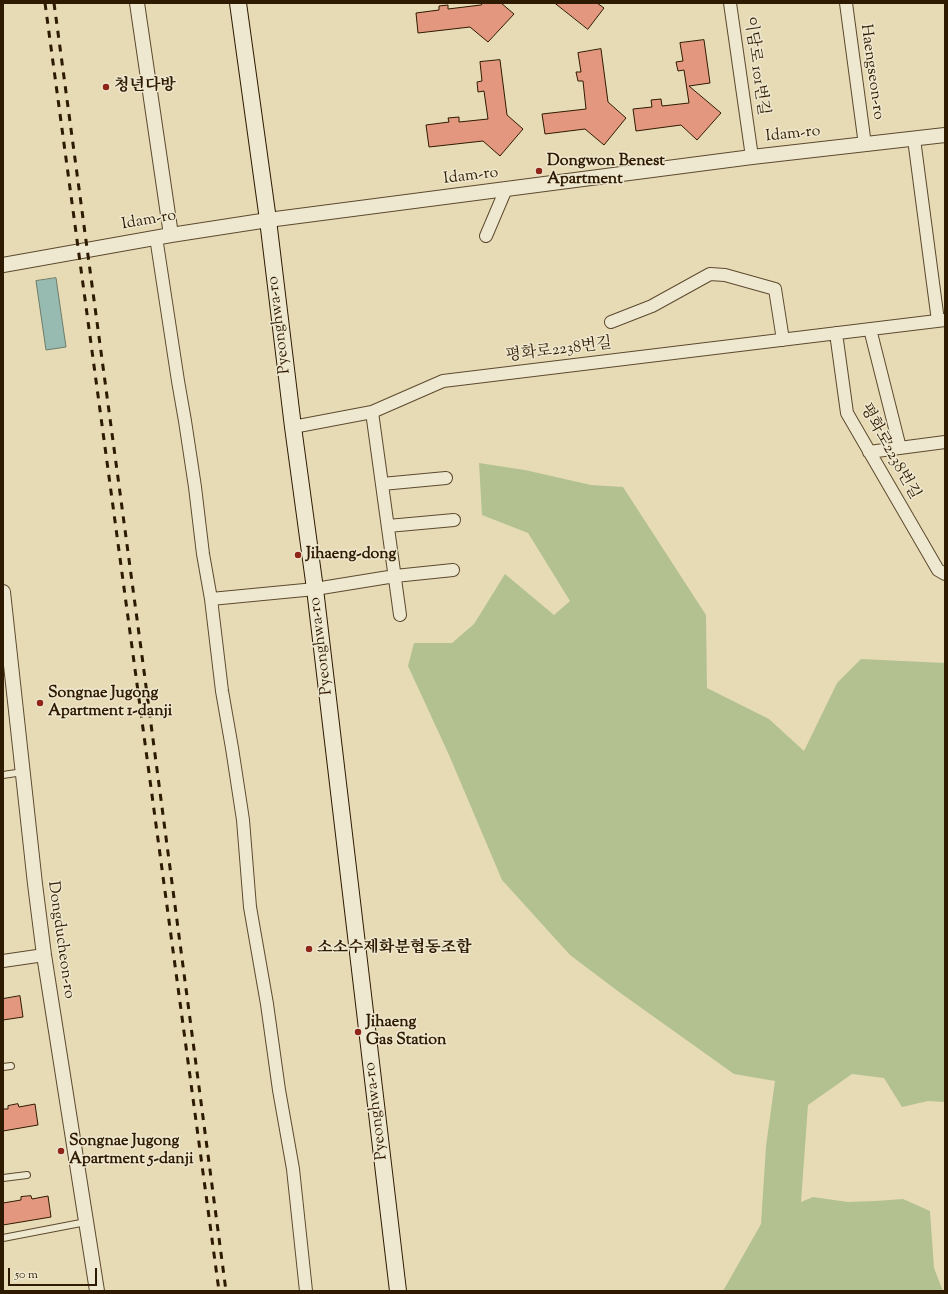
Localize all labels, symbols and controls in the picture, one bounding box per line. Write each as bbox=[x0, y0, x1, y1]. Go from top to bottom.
street label: 이담로 101번길 bbox=[739, 15, 771, 117]
street label: Haengseon-ro bbox=[855, 23, 887, 121]
place label: 청년다방 bbox=[114, 77, 176, 97]
marker: 청년다방 bbox=[101, 82, 111, 92]
street label: Idam-ro bbox=[765, 123, 821, 147]
place label: Dongwon Benest Apartment bbox=[547, 152, 665, 190]
street label: Idam-ro bbox=[443, 164, 499, 190]
marker: Dongwon Benest Apartment bbox=[534, 166, 544, 176]
street label: Idam-ro bbox=[120, 207, 178, 235]
street label: Pyeonghwa-ro bbox=[264, 275, 296, 375]
street label: 평화로2238번길 bbox=[505, 335, 613, 367]
street label: 평화로2238번길 bbox=[855, 401, 923, 503]
place label: Jihaeng-dong bbox=[306, 545, 396, 565]
marker: Jihaeng-dong bbox=[293, 550, 303, 560]
street label: Pyeonghwa-ro bbox=[306, 596, 338, 696]
place label: Songnae Jugong Apartment 1-danji bbox=[48, 684, 172, 722]
marker: Songnae Jugong Apartment 1-danji bbox=[35, 698, 45, 708]
street label: Dongducheon-ro bbox=[42, 880, 78, 1000]
place label: 소소수제화분협동조합 bbox=[317, 939, 472, 959]
marker: 소소수제화분협동조합 bbox=[304, 944, 314, 954]
place label: Jihaeng Gas Station bbox=[366, 1013, 447, 1051]
marker: Jihaeng Gas Station bbox=[353, 1027, 363, 1037]
street label: Pyeonghwa-ro bbox=[361, 1061, 393, 1161]
place label: Songnae Jugong Apartment 5-danji bbox=[69, 1132, 194, 1170]
marker: Songnae Jugong Apartment 5-danji bbox=[56, 1146, 66, 1156]
scale bar bbox=[10, 1260, 99, 1286]
text: 50 m bbox=[15, 1266, 38, 1284]

